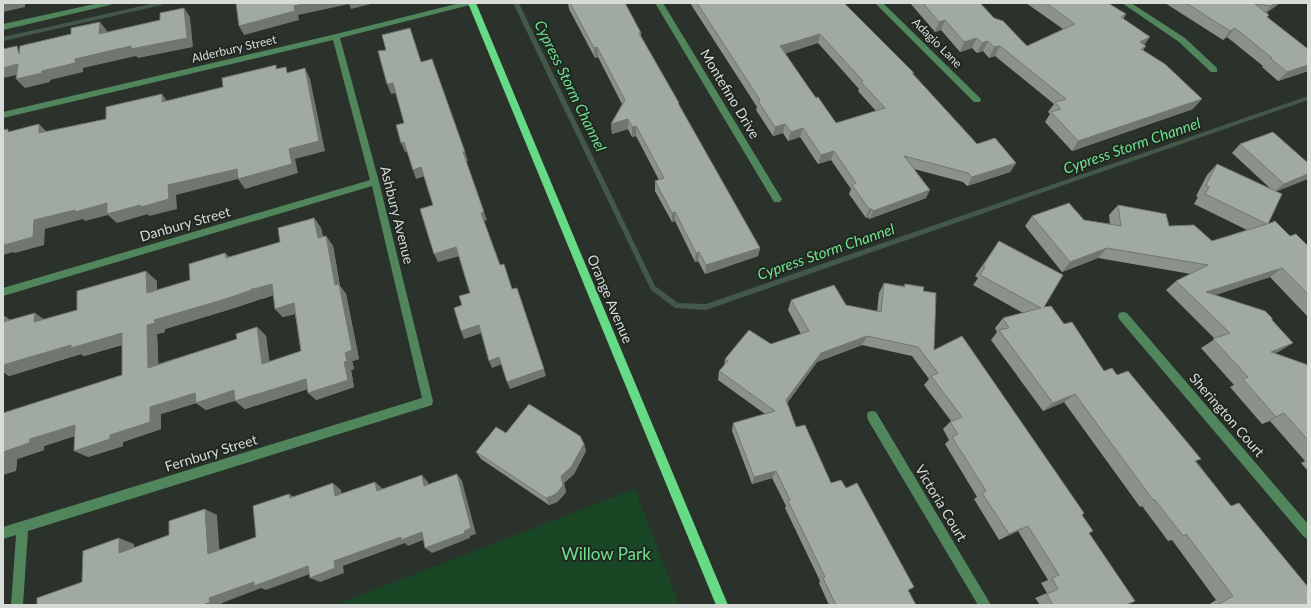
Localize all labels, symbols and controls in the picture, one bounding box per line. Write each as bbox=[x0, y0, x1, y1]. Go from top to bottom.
street label: Adagio Lane bbox=[909, 14, 966, 71]
water label: Cypress Storm Channel bbox=[531, 17, 611, 155]
street label: Alderbury Street bbox=[190, 31, 278, 66]
street label: Montefino Drive bbox=[697, 46, 764, 142]
water label: Cypress Storm Channel bbox=[1061, 113, 1203, 177]
street label: Ashbury Avenue bbox=[377, 164, 418, 266]
street label: Danbury Street bbox=[138, 202, 232, 245]
water label: Cypress Storm Channel bbox=[755, 219, 897, 283]
street label: Orange Avenue bbox=[584, 252, 637, 346]
street label: Sherington Court bbox=[1186, 369, 1268, 460]
street label: Fernbury Street bbox=[163, 430, 259, 475]
street label: Victoria Court bbox=[912, 461, 971, 544]
park label: Willow Park bbox=[561, 543, 651, 564]

